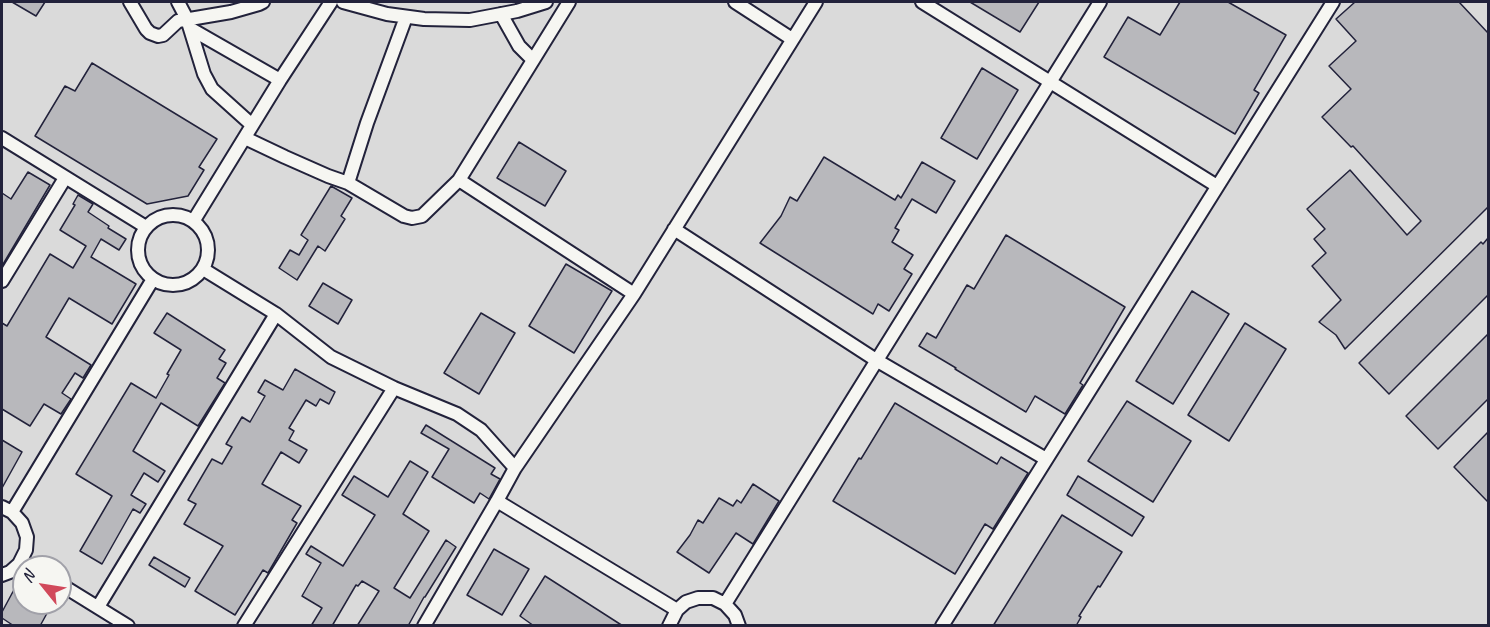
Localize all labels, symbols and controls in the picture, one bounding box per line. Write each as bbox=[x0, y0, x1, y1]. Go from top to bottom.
north arrow bbox=[12, 555, 72, 615]
text: N bbox=[17, 568, 39, 586]

